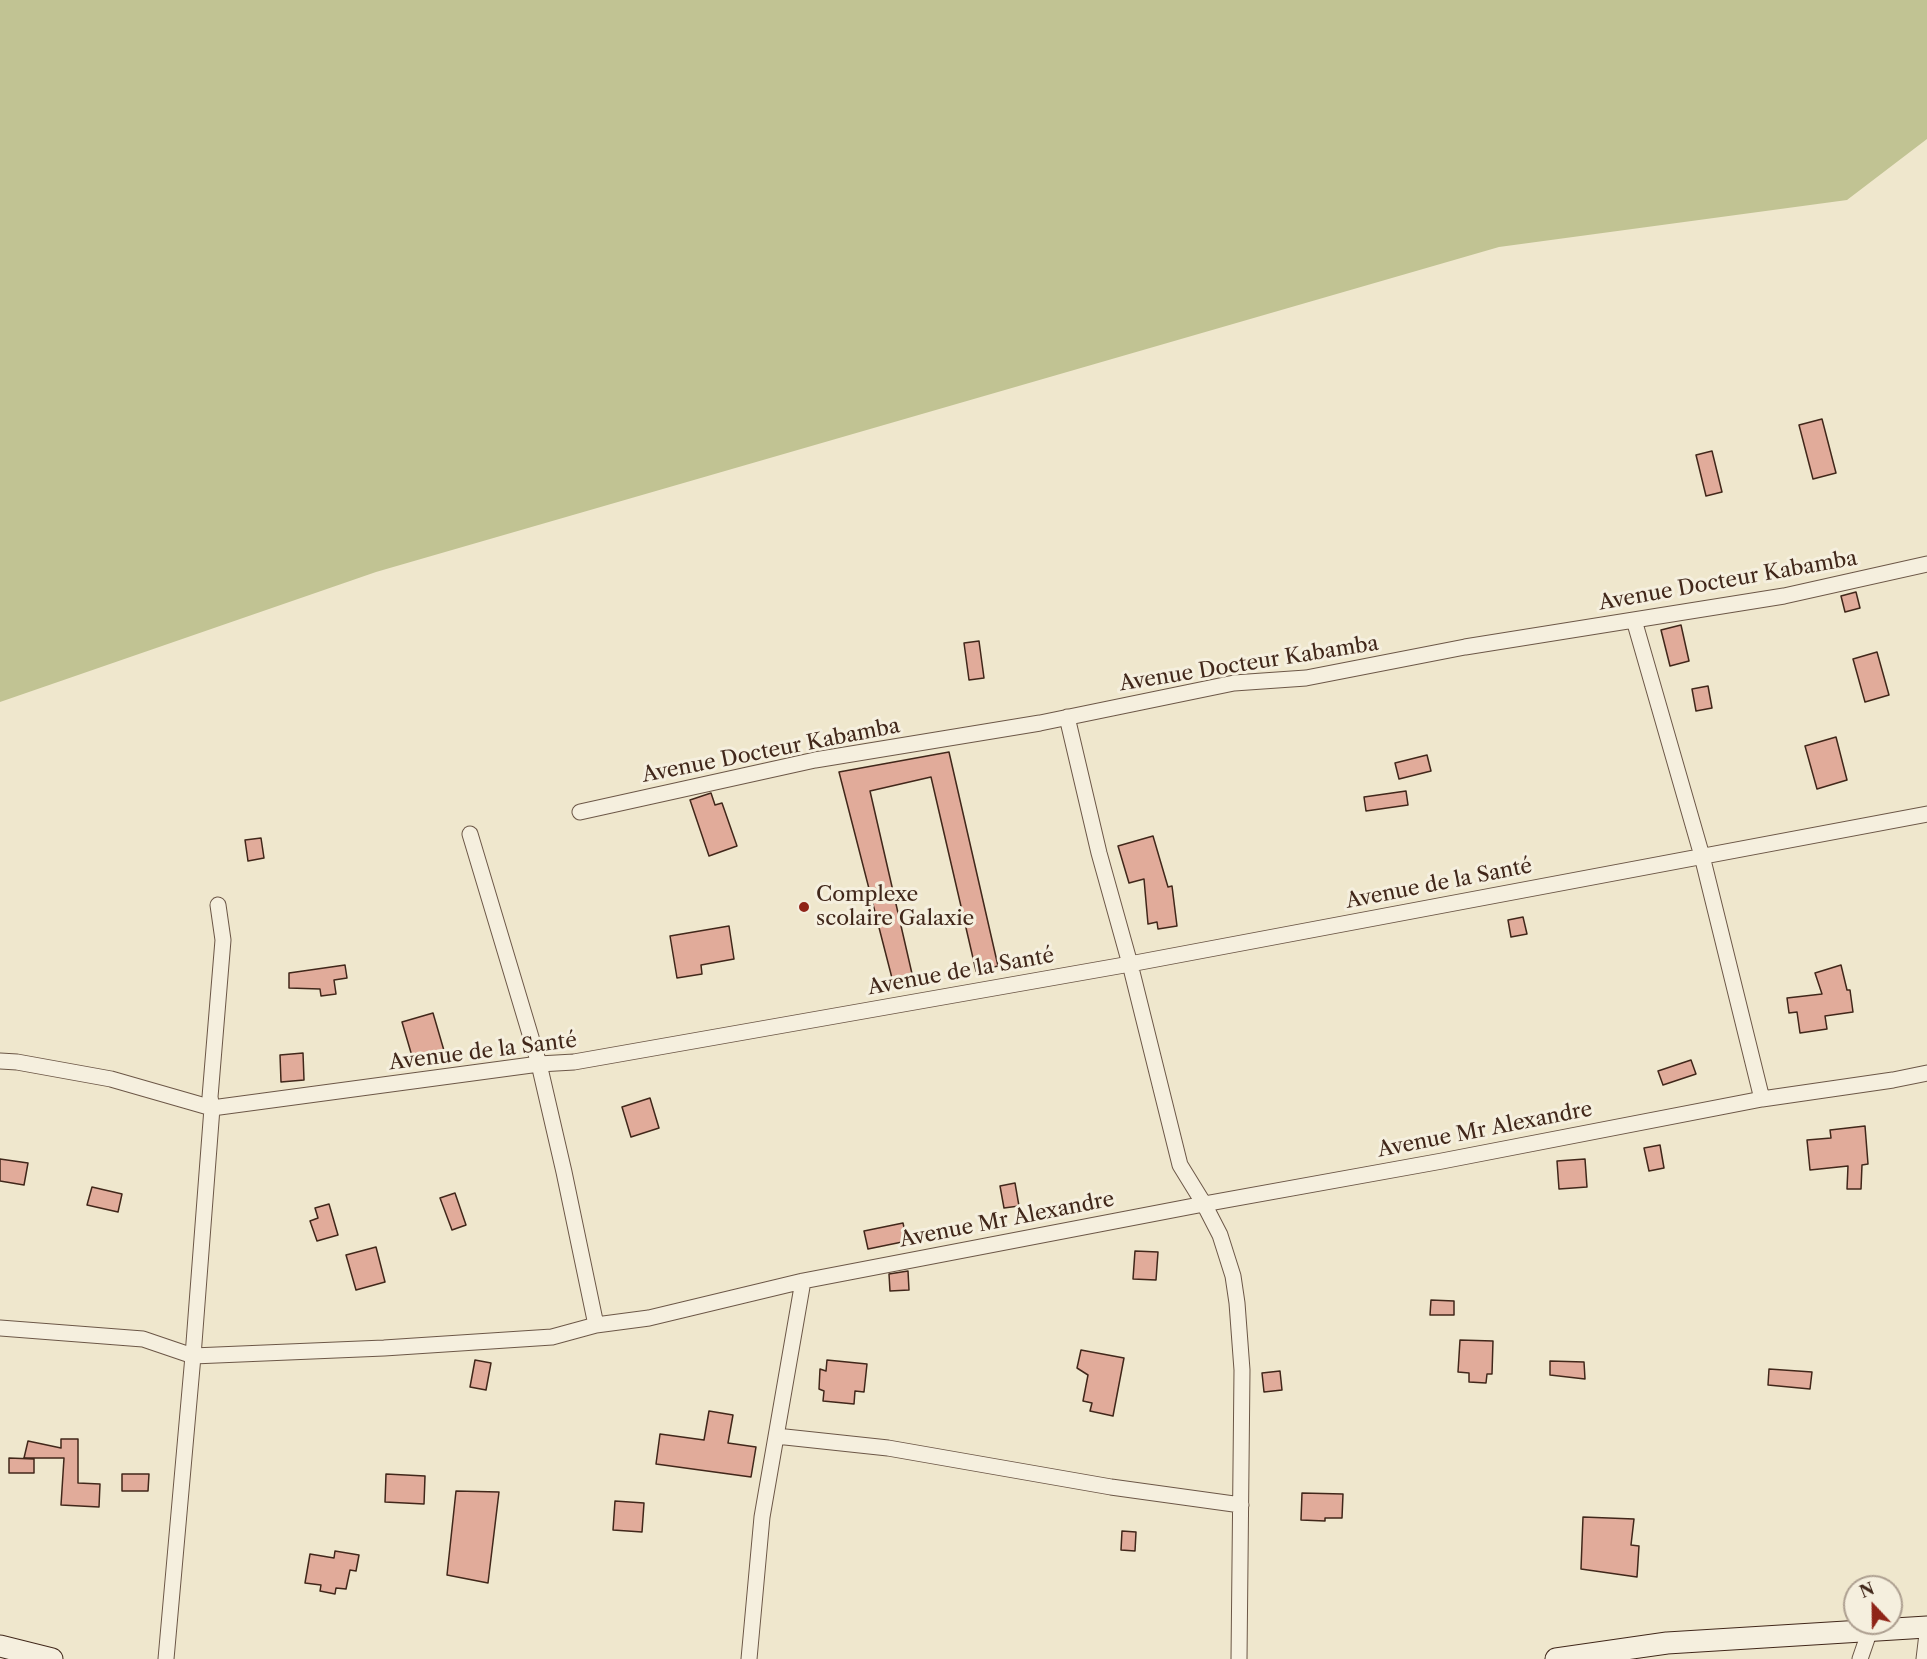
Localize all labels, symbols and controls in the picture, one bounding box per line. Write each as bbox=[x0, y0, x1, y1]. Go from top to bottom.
street label: Avenue Docteur Kabamba bbox=[1597, 546, 1859, 616]
street label: Avenue Docteur Kabamba bbox=[1118, 631, 1380, 697]
street label: Avenue Docteur Kabamba bbox=[640, 714, 902, 788]
street label: Avenue de la Santé bbox=[1344, 854, 1534, 914]
place label: Complexe scolaire Galaxie bbox=[816, 882, 974, 932]
marker: Complexe scolaire Galaxie bbox=[797, 900, 811, 914]
street label: Avenue de la Santé bbox=[866, 943, 1056, 1001]
street label: Avenue de la Santé bbox=[388, 1028, 578, 1076]
street label: Avenue Mr Alexandre bbox=[1376, 1097, 1594, 1163]
street label: Avenue Mr Alexandre bbox=[898, 1187, 1116, 1253]
north arrow bbox=[1843, 1575, 1903, 1635]
text: N bbox=[1857, 1578, 1877, 1602]

